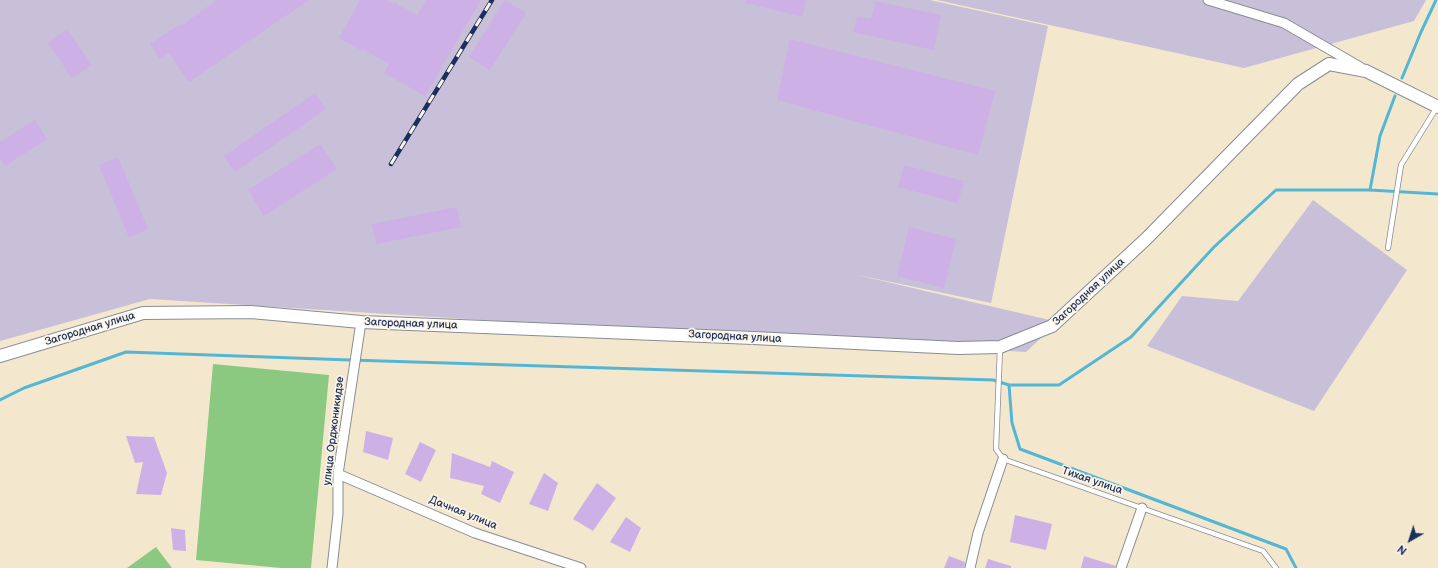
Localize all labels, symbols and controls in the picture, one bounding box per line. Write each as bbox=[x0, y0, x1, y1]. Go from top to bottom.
street label: Загородная улица bbox=[1050, 255, 1128, 329]
street label: Загородная улица bbox=[43, 309, 137, 349]
street label: Загородная улица bbox=[364, 316, 458, 332]
street label: Загородная улица bbox=[688, 328, 782, 346]
street label: улица Орджоникидзе bbox=[321, 376, 347, 486]
street label: Тихая улица bbox=[1060, 464, 1124, 498]
street label: Дачная улица bbox=[427, 493, 499, 533]
north arrow bbox=[1390, 520, 1430, 560]
text: N bbox=[1395, 542, 1409, 557]

